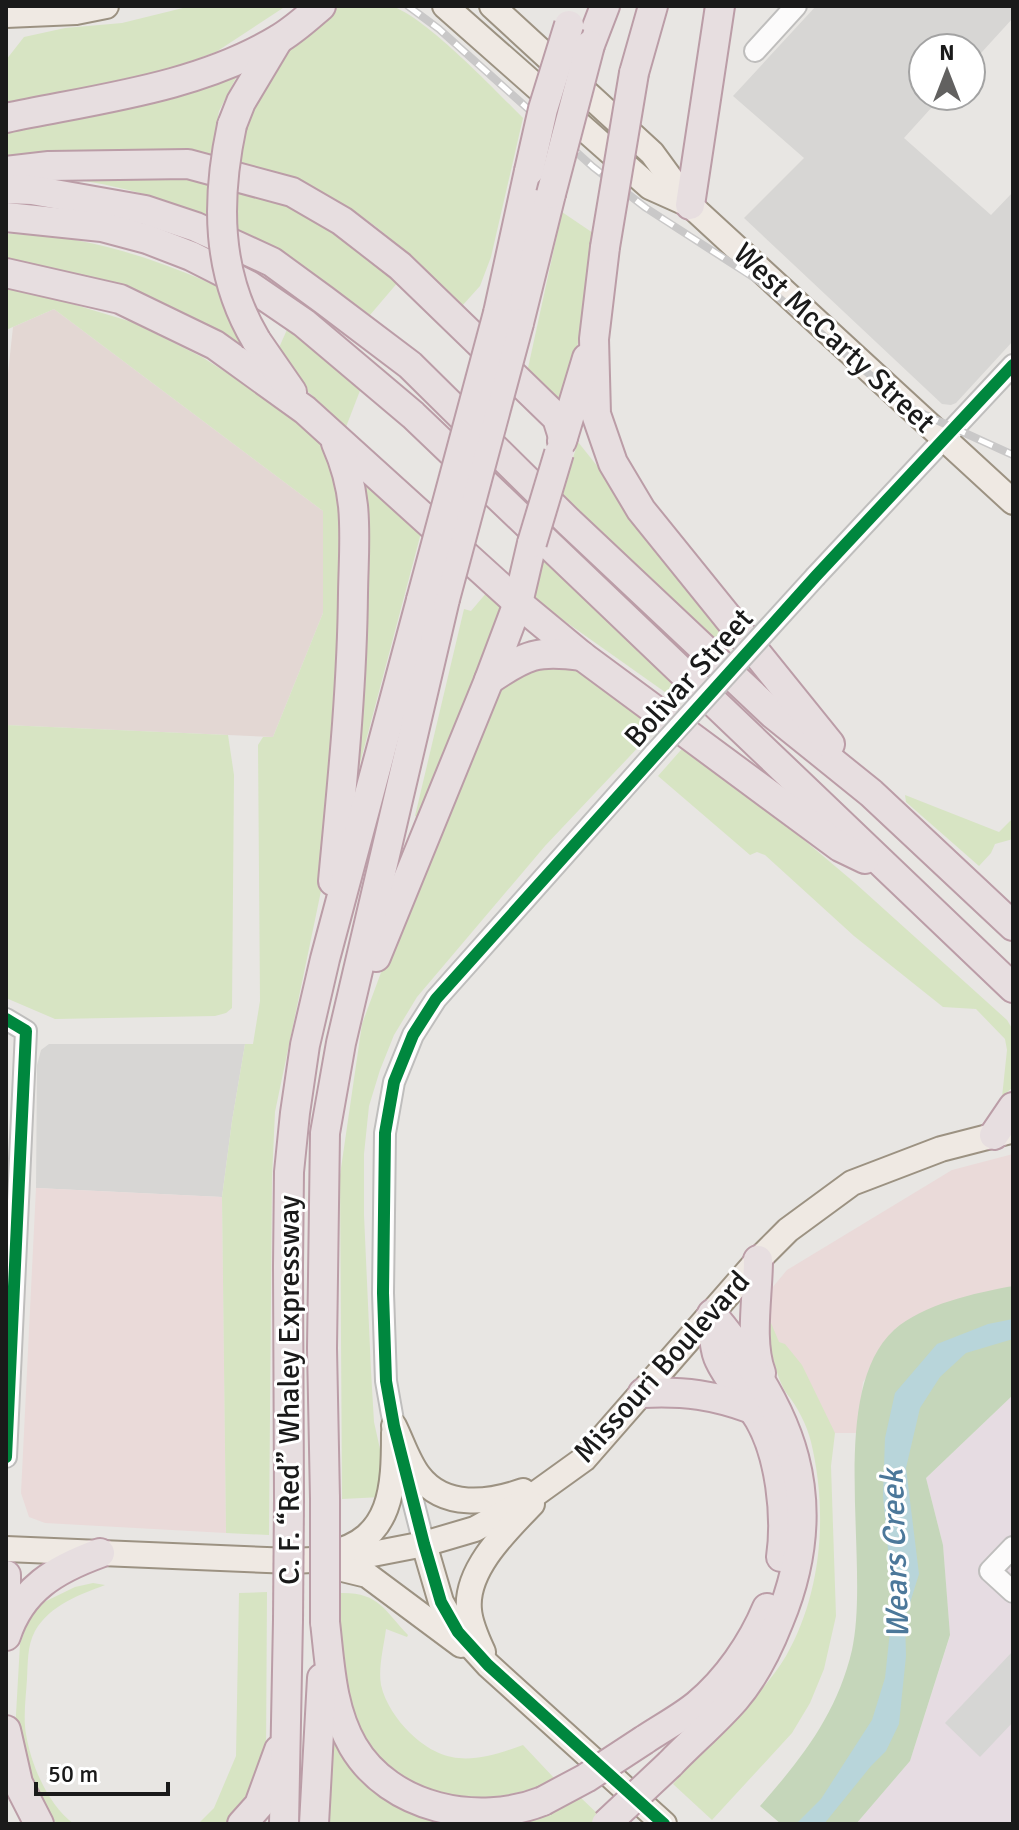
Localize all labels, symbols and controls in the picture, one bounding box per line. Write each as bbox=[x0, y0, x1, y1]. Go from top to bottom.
north arrow bbox=[907, 32, 987, 112]
text: N bbox=[939, 39, 955, 66]
street label: West McCarty Street bbox=[726, 235, 942, 441]
street label: Bolivar Street bbox=[617, 601, 761, 755]
street label: C. F. “Red” Whaley Expressway bbox=[271, 1195, 308, 1585]
street label: Missouri Boulevard bbox=[566, 1263, 758, 1471]
water label: Wears Creek bbox=[872, 1466, 917, 1639]
scale bar bbox=[36, 1746, 168, 1796]
text: 50 m bbox=[48, 1759, 98, 1789]

